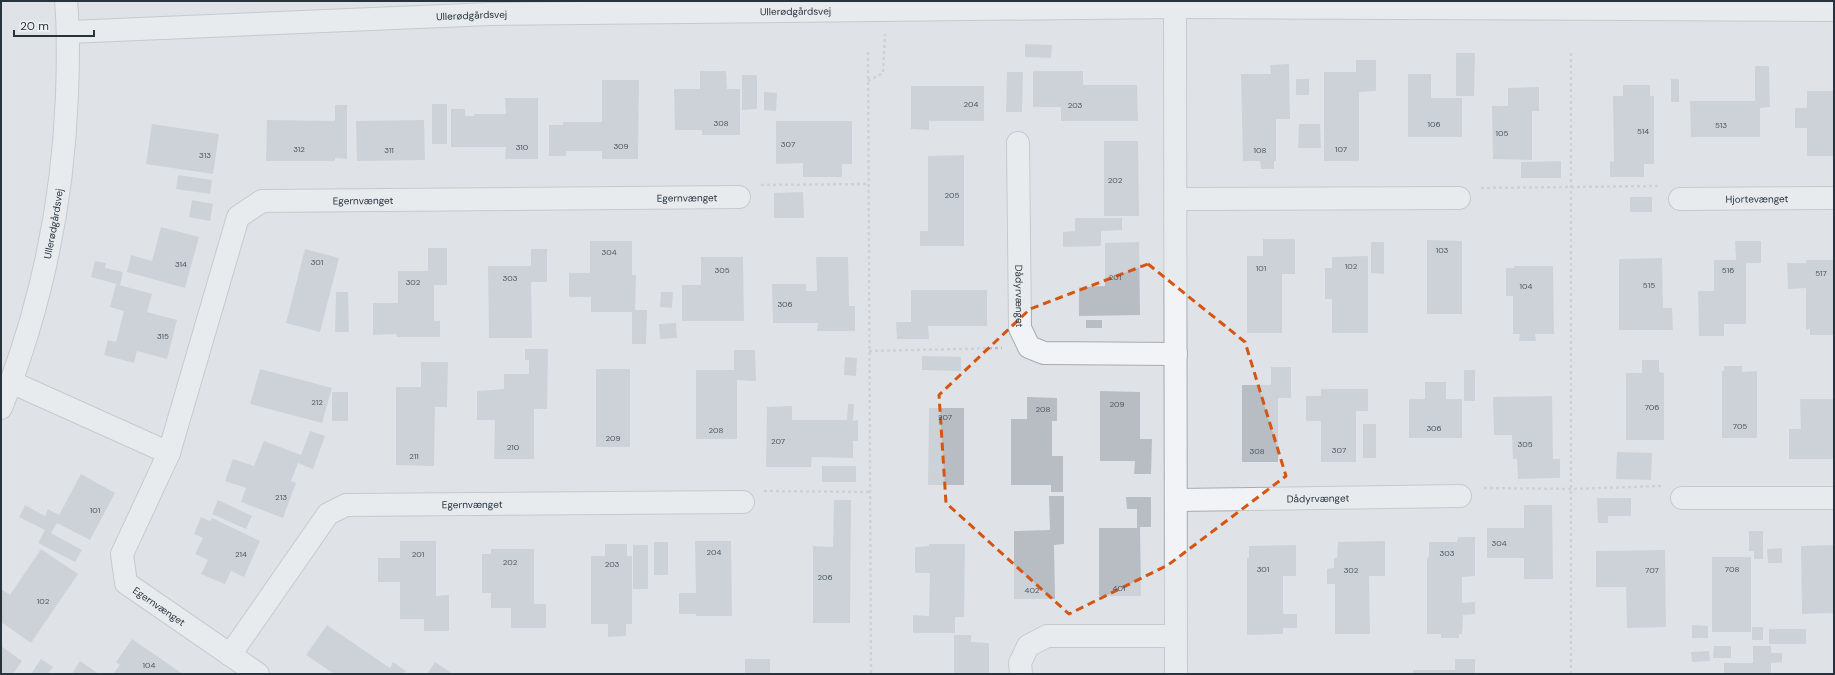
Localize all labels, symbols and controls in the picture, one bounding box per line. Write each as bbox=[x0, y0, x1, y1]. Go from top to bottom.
street label: Ullerødgårdsvej bbox=[760, 5, 831, 18]
street label: Ullerødgårdsvej bbox=[436, 8, 507, 23]
scale bar bbox=[14, 12, 94, 38]
text: 20 m bbox=[20, 18, 49, 34]
house number: 204 bbox=[964, 99, 979, 109]
house number: 203 bbox=[1068, 100, 1083, 110]
house number: 308 bbox=[713, 118, 729, 128]
house number: 106 bbox=[1428, 119, 1441, 129]
house number: 513 bbox=[1715, 120, 1727, 130]
house number: 514 bbox=[1637, 126, 1649, 136]
house number: 105 bbox=[1496, 128, 1509, 138]
house number: 307 bbox=[781, 139, 795, 149]
house number: 309 bbox=[613, 141, 629, 151]
house number: 310 bbox=[516, 142, 529, 152]
house number: 312 bbox=[293, 144, 305, 154]
house number: 107 bbox=[1335, 144, 1347, 154]
house number: 311 bbox=[384, 145, 394, 155]
house number: 108 bbox=[1254, 145, 1267, 155]
house number: 313 bbox=[199, 150, 211, 160]
house number: 202 bbox=[1108, 175, 1123, 185]
street label: Ullerødgårdsvej bbox=[41, 188, 66, 260]
house number: 205 bbox=[945, 190, 960, 200]
street label: Egernvænget bbox=[657, 191, 718, 205]
street label: Hjortevænget bbox=[1726, 192, 1789, 206]
street label: Egernvænget bbox=[333, 194, 394, 207]
house number: 103 bbox=[1436, 245, 1449, 255]
house number: 304 bbox=[601, 247, 617, 257]
house number: 301 bbox=[311, 257, 323, 267]
house number: 314 bbox=[175, 259, 187, 269]
house number: 102 bbox=[1345, 261, 1358, 271]
house number: 101 bbox=[1256, 263, 1266, 273]
house number: 305 bbox=[714, 265, 730, 275]
street label: Dådyrvænget bbox=[1012, 265, 1026, 327]
house number: 516 bbox=[1722, 265, 1734, 275]
house number: 517 bbox=[1815, 268, 1827, 278]
house number: 201 bbox=[1109, 272, 1121, 282]
house number: 303 bbox=[503, 273, 518, 283]
house number: 302 bbox=[406, 277, 421, 287]
house number: 515 bbox=[1643, 280, 1655, 290]
house number: 104 bbox=[1520, 281, 1533, 291]
house number: 306 bbox=[777, 299, 793, 309]
house number: 315 bbox=[157, 331, 169, 341]
house number: 212 bbox=[311, 397, 323, 407]
house number: 209 bbox=[1109, 399, 1125, 409]
house number: 706 bbox=[1645, 402, 1659, 412]
house number: 208 bbox=[1036, 404, 1051, 414]
house number: 207 bbox=[938, 412, 952, 422]
house number: 705 bbox=[1733, 421, 1747, 431]
house number: 306 bbox=[1426, 423, 1442, 433]
house number: 208 bbox=[709, 425, 724, 435]
house number: 209 bbox=[605, 433, 621, 443]
house number: 207 bbox=[771, 436, 785, 446]
house number: 305 bbox=[1517, 439, 1533, 449]
house number: 210 bbox=[507, 442, 520, 452]
house number: 307 bbox=[1332, 445, 1346, 455]
house number: 308 bbox=[1249, 446, 1265, 456]
house number: 211 bbox=[409, 451, 419, 461]
house number: 213 bbox=[275, 492, 287, 502]
street label: Dådyrvænget bbox=[1287, 492, 1349, 505]
street label: Egernvænget bbox=[442, 498, 503, 511]
house number: 101 bbox=[90, 505, 100, 515]
house number: 304 bbox=[1491, 538, 1507, 548]
house number: 204 bbox=[707, 547, 722, 557]
house number: 303 bbox=[1440, 548, 1455, 558]
house number: 214 bbox=[235, 549, 247, 559]
house number: 201 bbox=[412, 549, 424, 559]
house number: 202 bbox=[503, 557, 518, 567]
house number: 203 bbox=[605, 559, 620, 569]
house number: 301 bbox=[1257, 564, 1269, 574]
house number: 708 bbox=[1725, 564, 1739, 574]
house number: 302 bbox=[1344, 565, 1359, 575]
house number: 707 bbox=[1645, 565, 1659, 575]
house number: 206 bbox=[817, 572, 833, 582]
house number: 401 bbox=[1113, 583, 1125, 593]
street label: Egernvænget bbox=[130, 584, 188, 629]
house number: 402 bbox=[1025, 585, 1040, 595]
house number: 102 bbox=[37, 596, 50, 606]
house number: 104 bbox=[143, 660, 156, 670]

